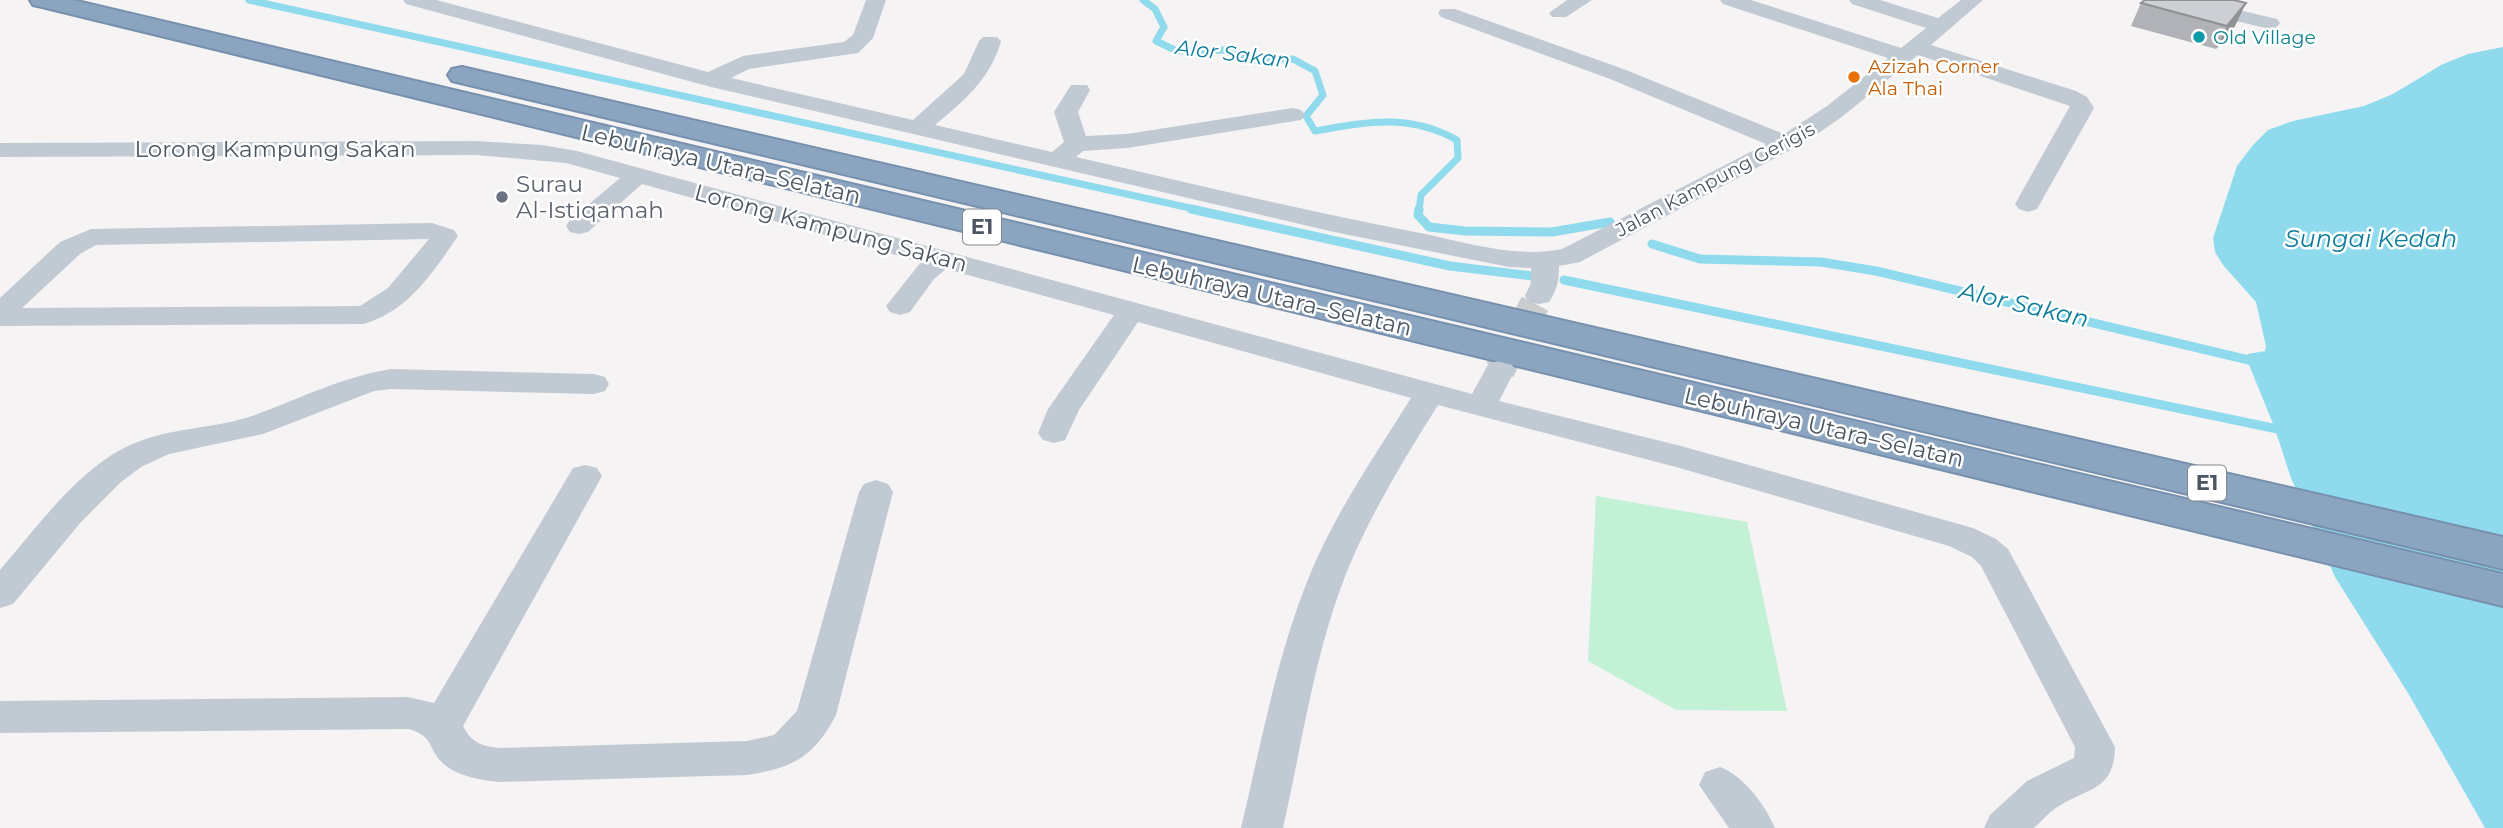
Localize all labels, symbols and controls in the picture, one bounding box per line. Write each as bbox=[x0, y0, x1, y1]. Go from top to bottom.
place label: Old Village bbox=[2213, 26, 2316, 49]
marker: Old Village bbox=[2191, 29, 2207, 45]
water label: Alor Sakan bbox=[1172, 34, 1292, 73]
place label: Azizah Corner Ala Thai bbox=[1868, 55, 2000, 100]
marker: Azizah Corner Ala Thai bbox=[1846, 69, 1862, 85]
street label: Jalan Kampung Gerigis bbox=[1611, 117, 1819, 242]
street label: Lebuhraya Utara–Selatan bbox=[578, 118, 864, 210]
street label: Lorong Kampung Sakan bbox=[134, 135, 416, 163]
place label: Surau Al-Istiqamah bbox=[516, 170, 664, 224]
street label: Lorong Kampung Sakan bbox=[692, 178, 970, 278]
marker: Surau Al-Istiqamah bbox=[494, 189, 510, 205]
road number: E1 bbox=[963, 210, 1001, 244]
water label: Sungai Kedah bbox=[2285, 224, 2457, 253]
street label: Lebuhraya Utara–Selatan bbox=[1129, 250, 1415, 342]
water label: Alor Sakan bbox=[1955, 275, 2092, 333]
street label: Lebuhraya Utara–Selatan bbox=[1681, 381, 1967, 473]
road number: E1 bbox=[2188, 466, 2226, 500]

